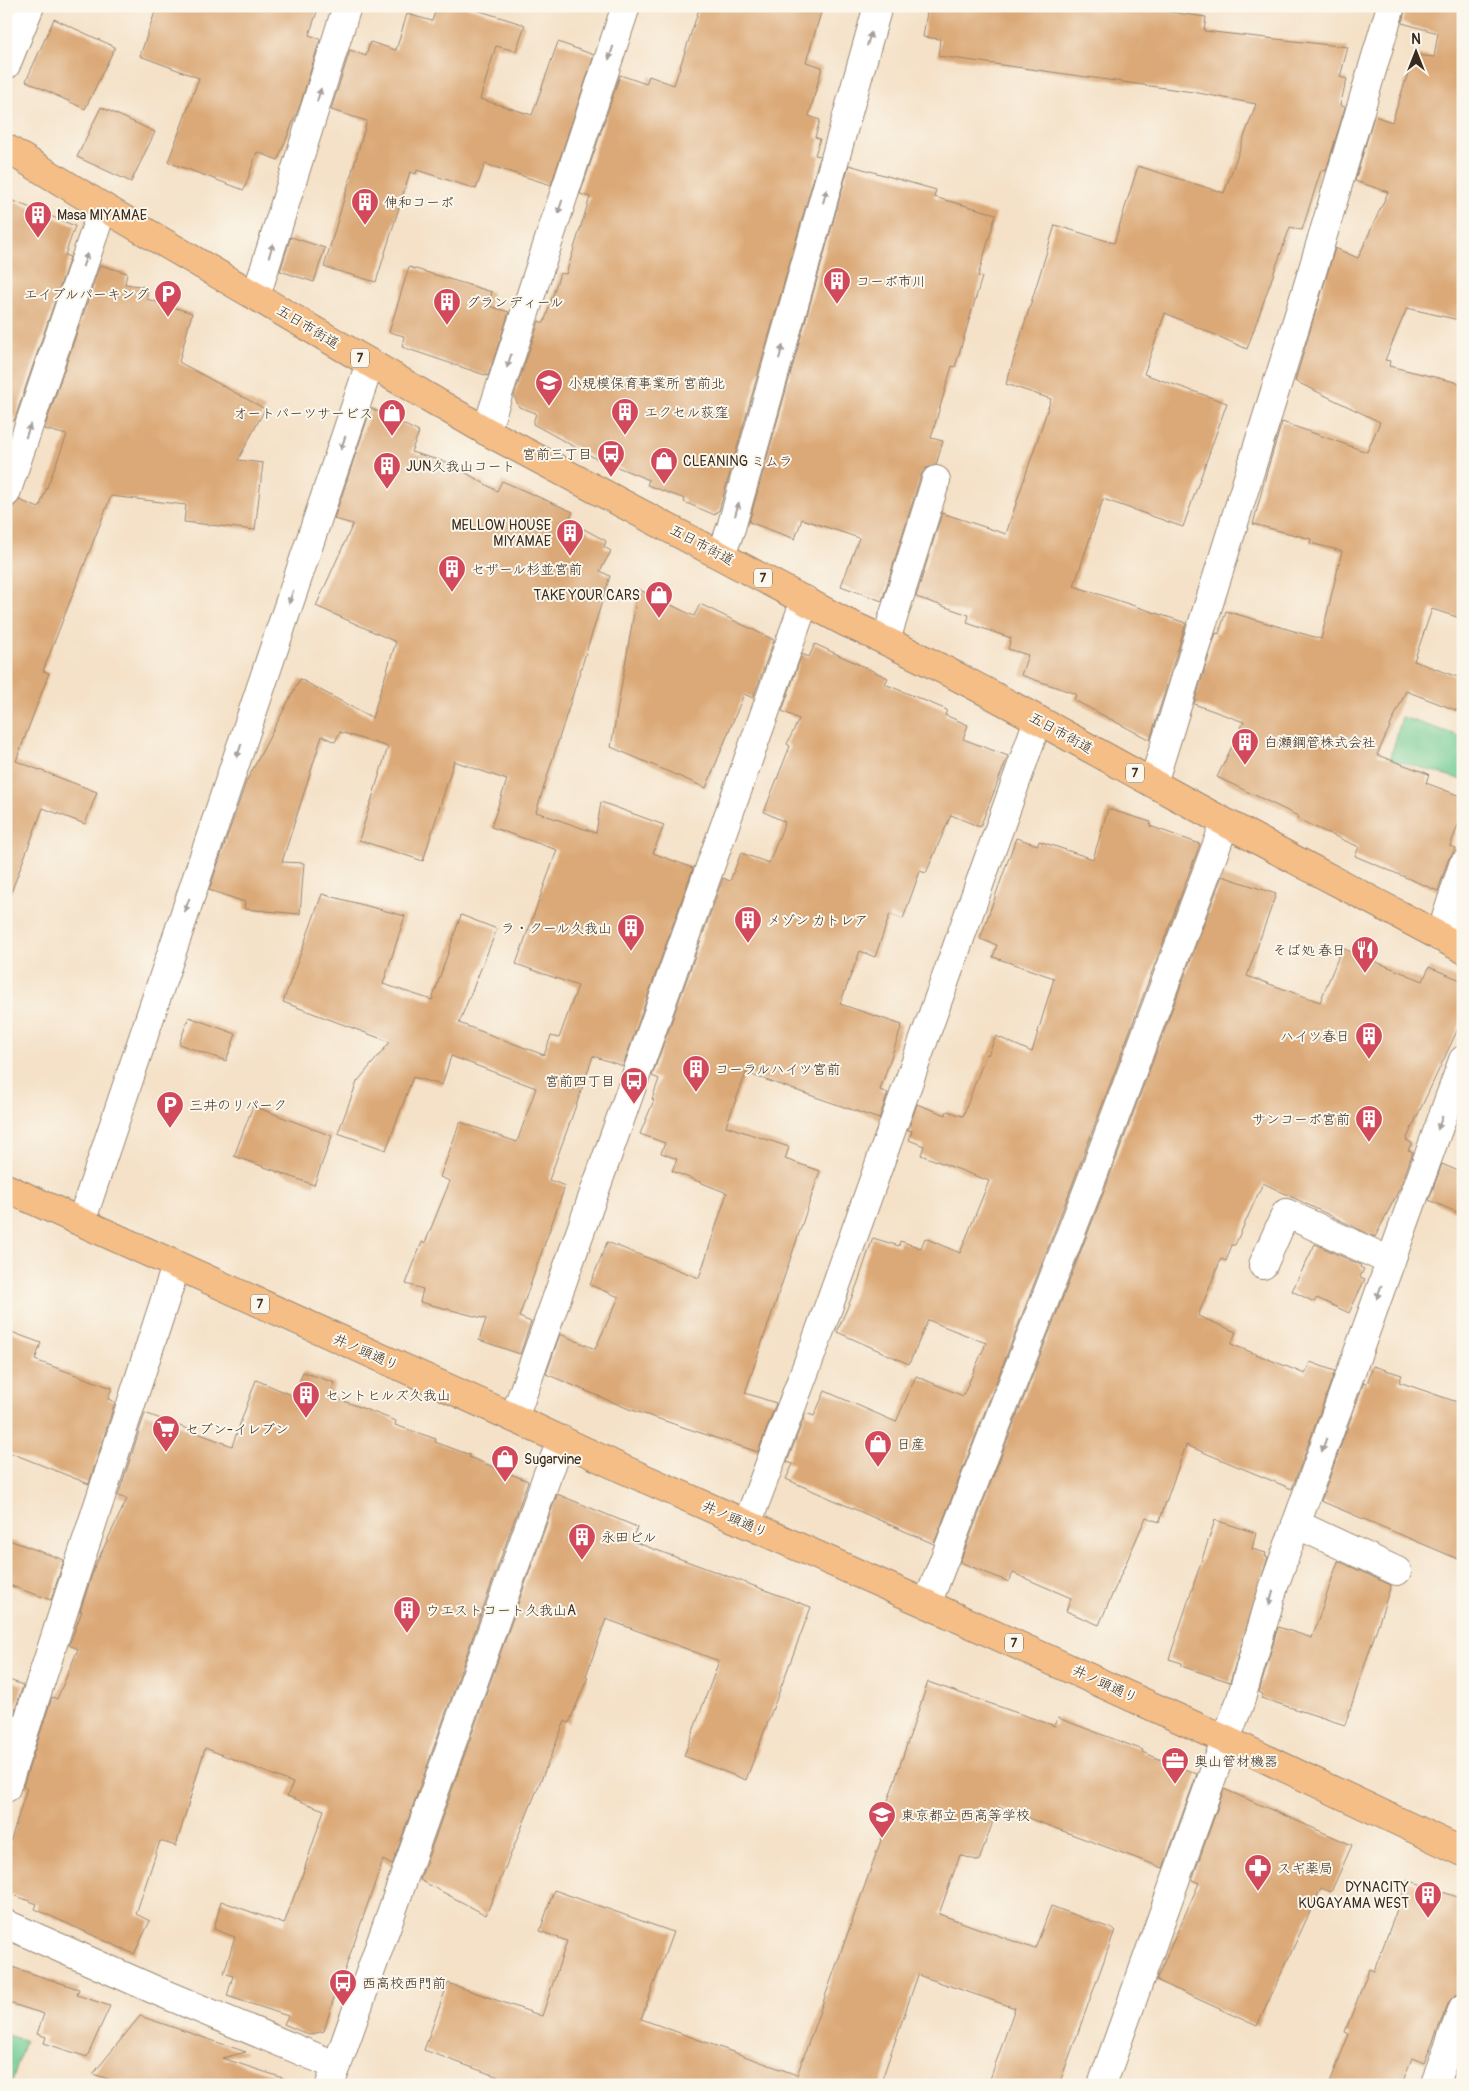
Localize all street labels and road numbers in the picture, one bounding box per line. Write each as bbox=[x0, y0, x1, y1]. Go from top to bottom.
street label: 五日市街道 bbox=[274, 302, 342, 352]
road number: 7 bbox=[351, 348, 369, 368]
street label: 五日市街道 bbox=[667, 521, 737, 569]
road number: 7 bbox=[754, 568, 772, 588]
street label: 五日市街道 bbox=[1026, 709, 1096, 757]
road number: 7 bbox=[1126, 764, 1144, 782]
road number: 7 bbox=[251, 1295, 269, 1314]
street label: 井ノ頭通り bbox=[331, 1330, 401, 1374]
street label: 井ノ頭通り bbox=[700, 1497, 770, 1541]
road number: 7 bbox=[1005, 1634, 1023, 1652]
street label: 井ノ頭通り bbox=[1070, 1662, 1140, 1706]

